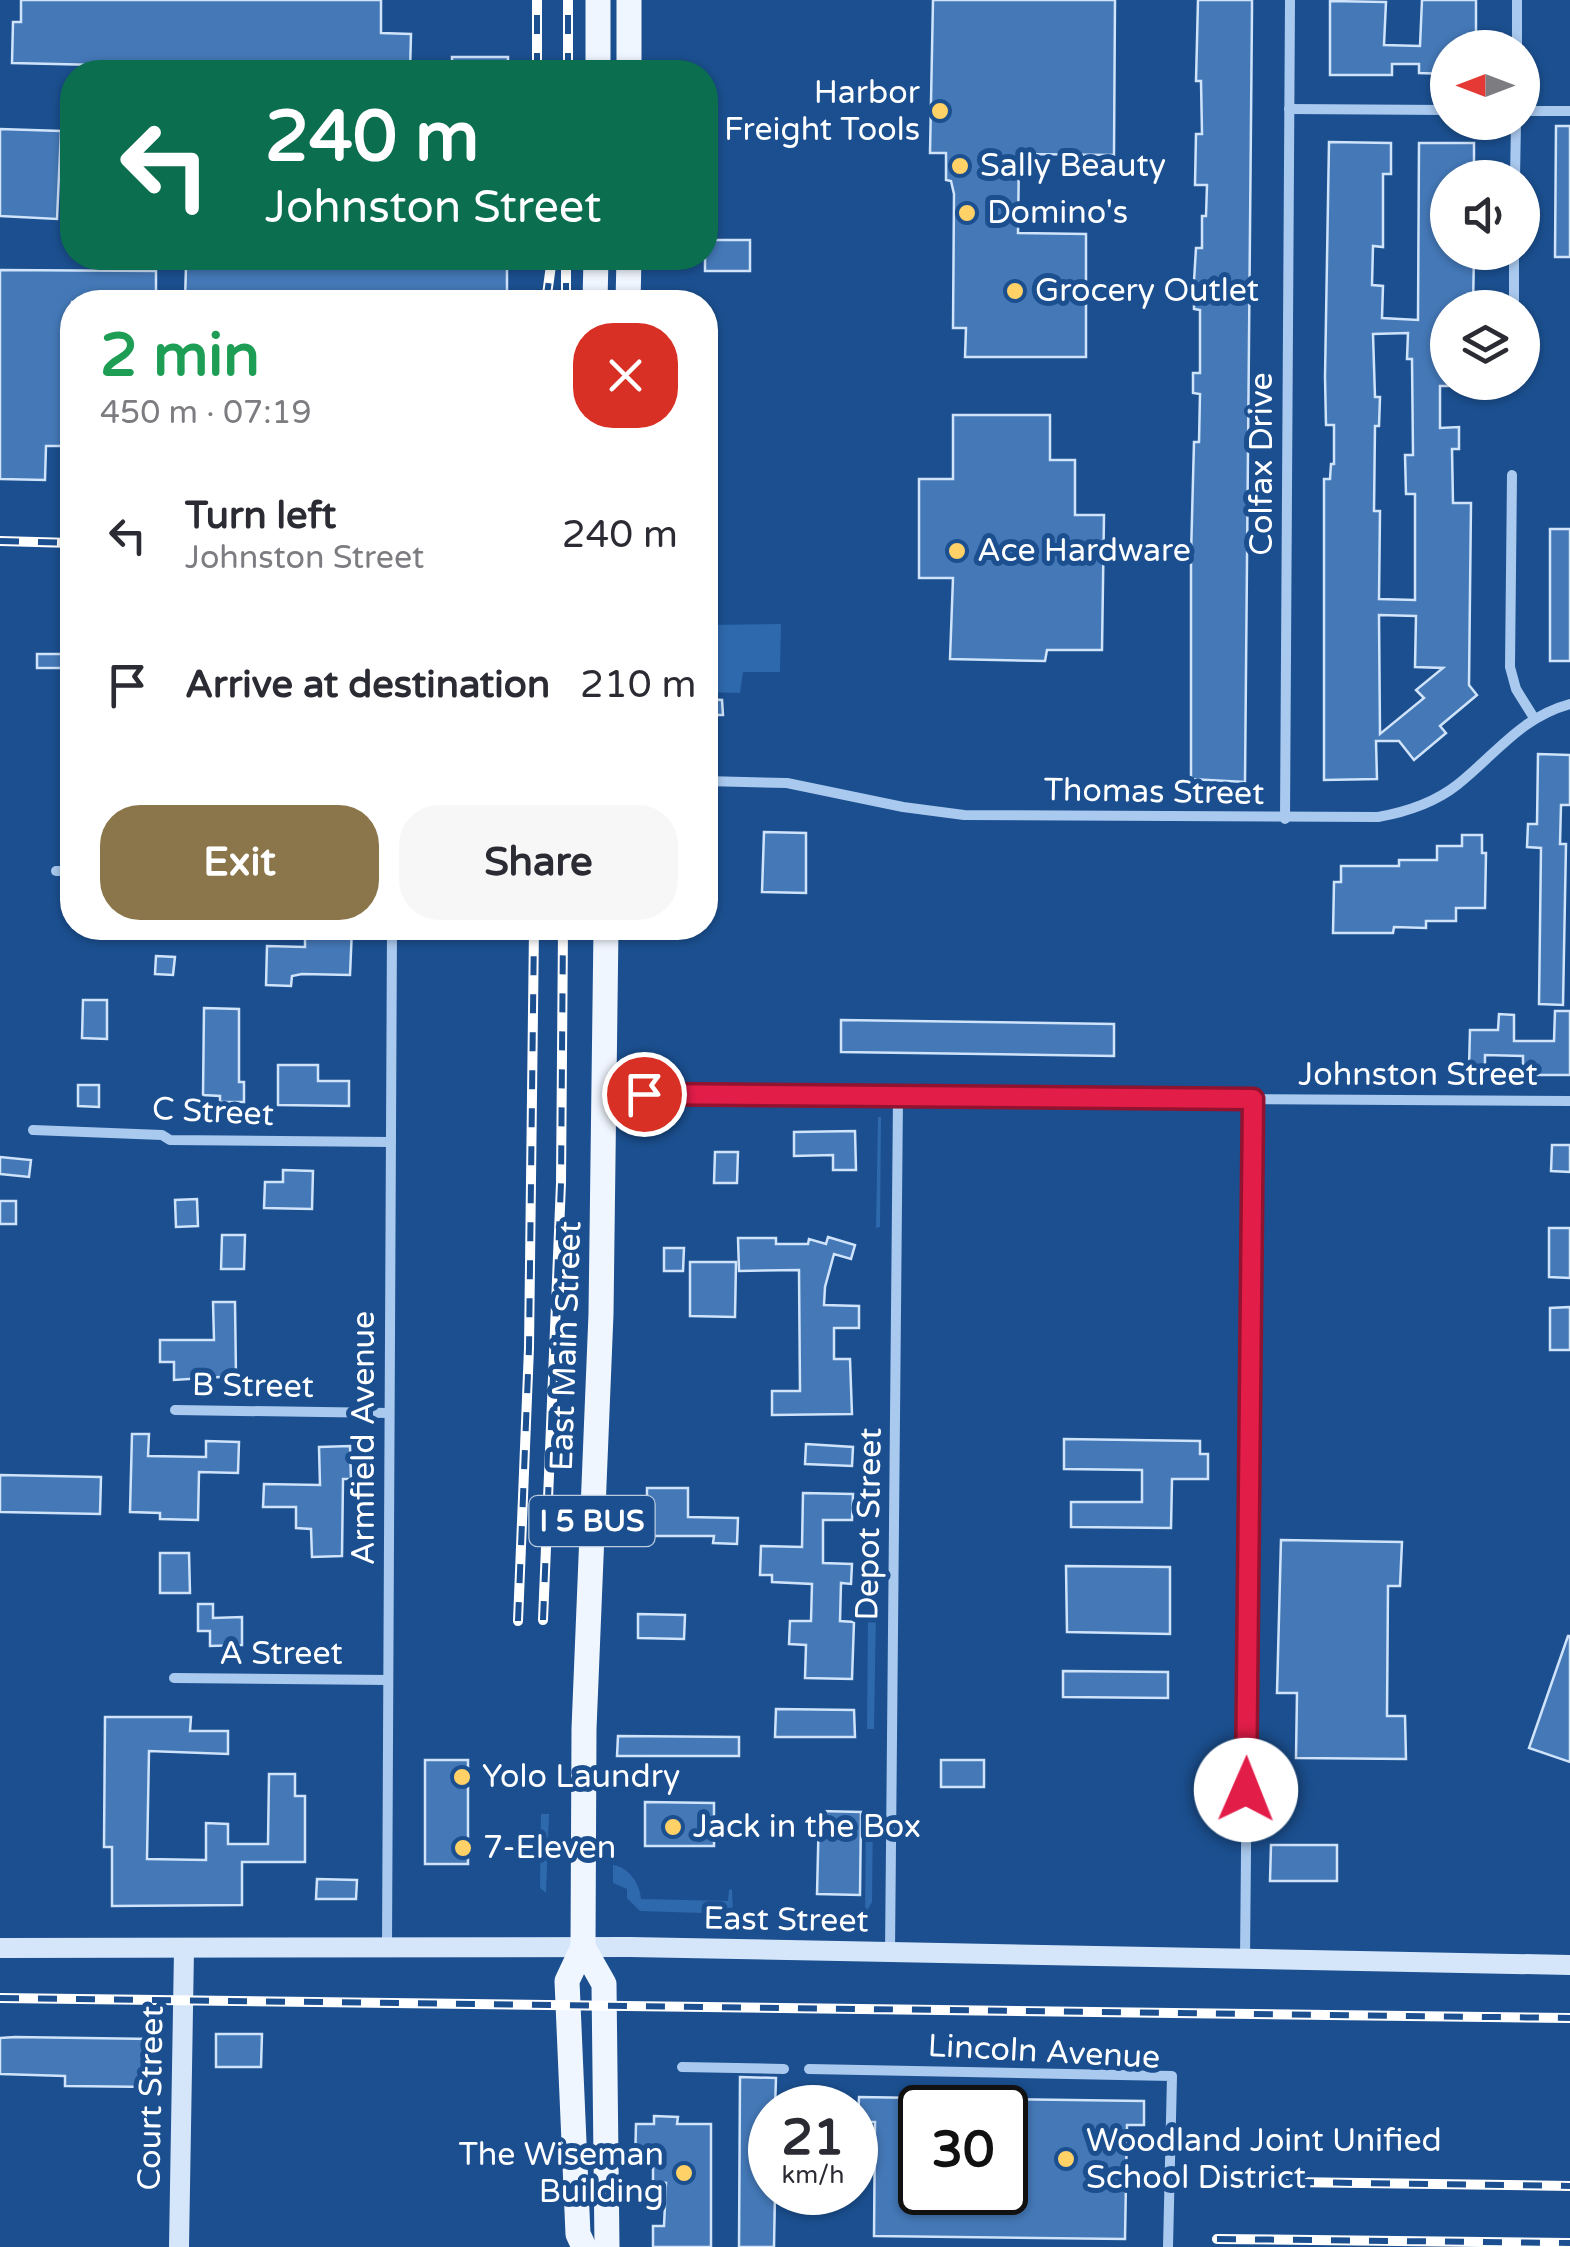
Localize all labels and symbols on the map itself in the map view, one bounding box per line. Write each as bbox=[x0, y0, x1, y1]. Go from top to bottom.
north arrow bbox=[1430, 30, 1540, 140]
place label: Harbor Freight Tools bbox=[724, 74, 921, 149]
marker: Harbor Freight Tools bbox=[929, 100, 951, 122]
place label: Sally Beauty bbox=[980, 147, 1166, 185]
marker: Sally Beauty bbox=[949, 155, 971, 177]
place label: Domino's bbox=[987, 194, 1128, 232]
marker: Domino's bbox=[956, 202, 978, 224]
place label: Grocery Outlet bbox=[1035, 272, 1259, 310]
marker: Grocery Outlet bbox=[1004, 280, 1026, 302]
street label: Colfax Drive bbox=[1243, 372, 1281, 556]
place label: Ace Hardware bbox=[977, 532, 1191, 570]
marker: Ace Hardware bbox=[946, 540, 968, 562]
street label: Thomas Street bbox=[1043, 771, 1265, 813]
pin bbox=[602, 1052, 687, 1137]
street label: Johnston Street bbox=[1298, 1056, 1538, 1094]
street label: C Street bbox=[151, 1090, 275, 1134]
street label: East Main Street bbox=[543, 1220, 589, 1472]
street label: Armfield Avenue bbox=[345, 1311, 383, 1565]
street label: B Street bbox=[192, 1366, 314, 1406]
street label: Depot Street bbox=[848, 1427, 890, 1621]
road number: I 5 BUS bbox=[530, 1496, 654, 1546]
street label: A Street bbox=[219, 1635, 343, 1673]
position arrow bbox=[1194, 1738, 1298, 1842]
place label: Yolo Laundry bbox=[482, 1758, 680, 1796]
marker: Yolo Laundry bbox=[451, 1766, 473, 1788]
place label: Jack in the Box bbox=[693, 1808, 921, 1846]
marker: Jack in the Box bbox=[662, 1816, 684, 1838]
place label: 7-Eleven bbox=[483, 1829, 616, 1867]
marker: 7-Eleven bbox=[452, 1837, 474, 1859]
street label: East Street bbox=[703, 1900, 869, 1940]
street label: Court Street bbox=[130, 2005, 172, 2191]
street label: Lincoln Avenue bbox=[927, 2027, 1161, 2077]
speed limit sign: 30 bbox=[898, 2085, 1028, 2215]
place label: Woodland Joint Unified School District bbox=[1086, 2122, 1442, 2197]
place label: The Wiseman Building bbox=[458, 2136, 664, 2211]
marker: Woodland Joint Unified School District bbox=[1055, 2148, 1077, 2170]
marker: The Wiseman Building bbox=[673, 2162, 695, 2184]

